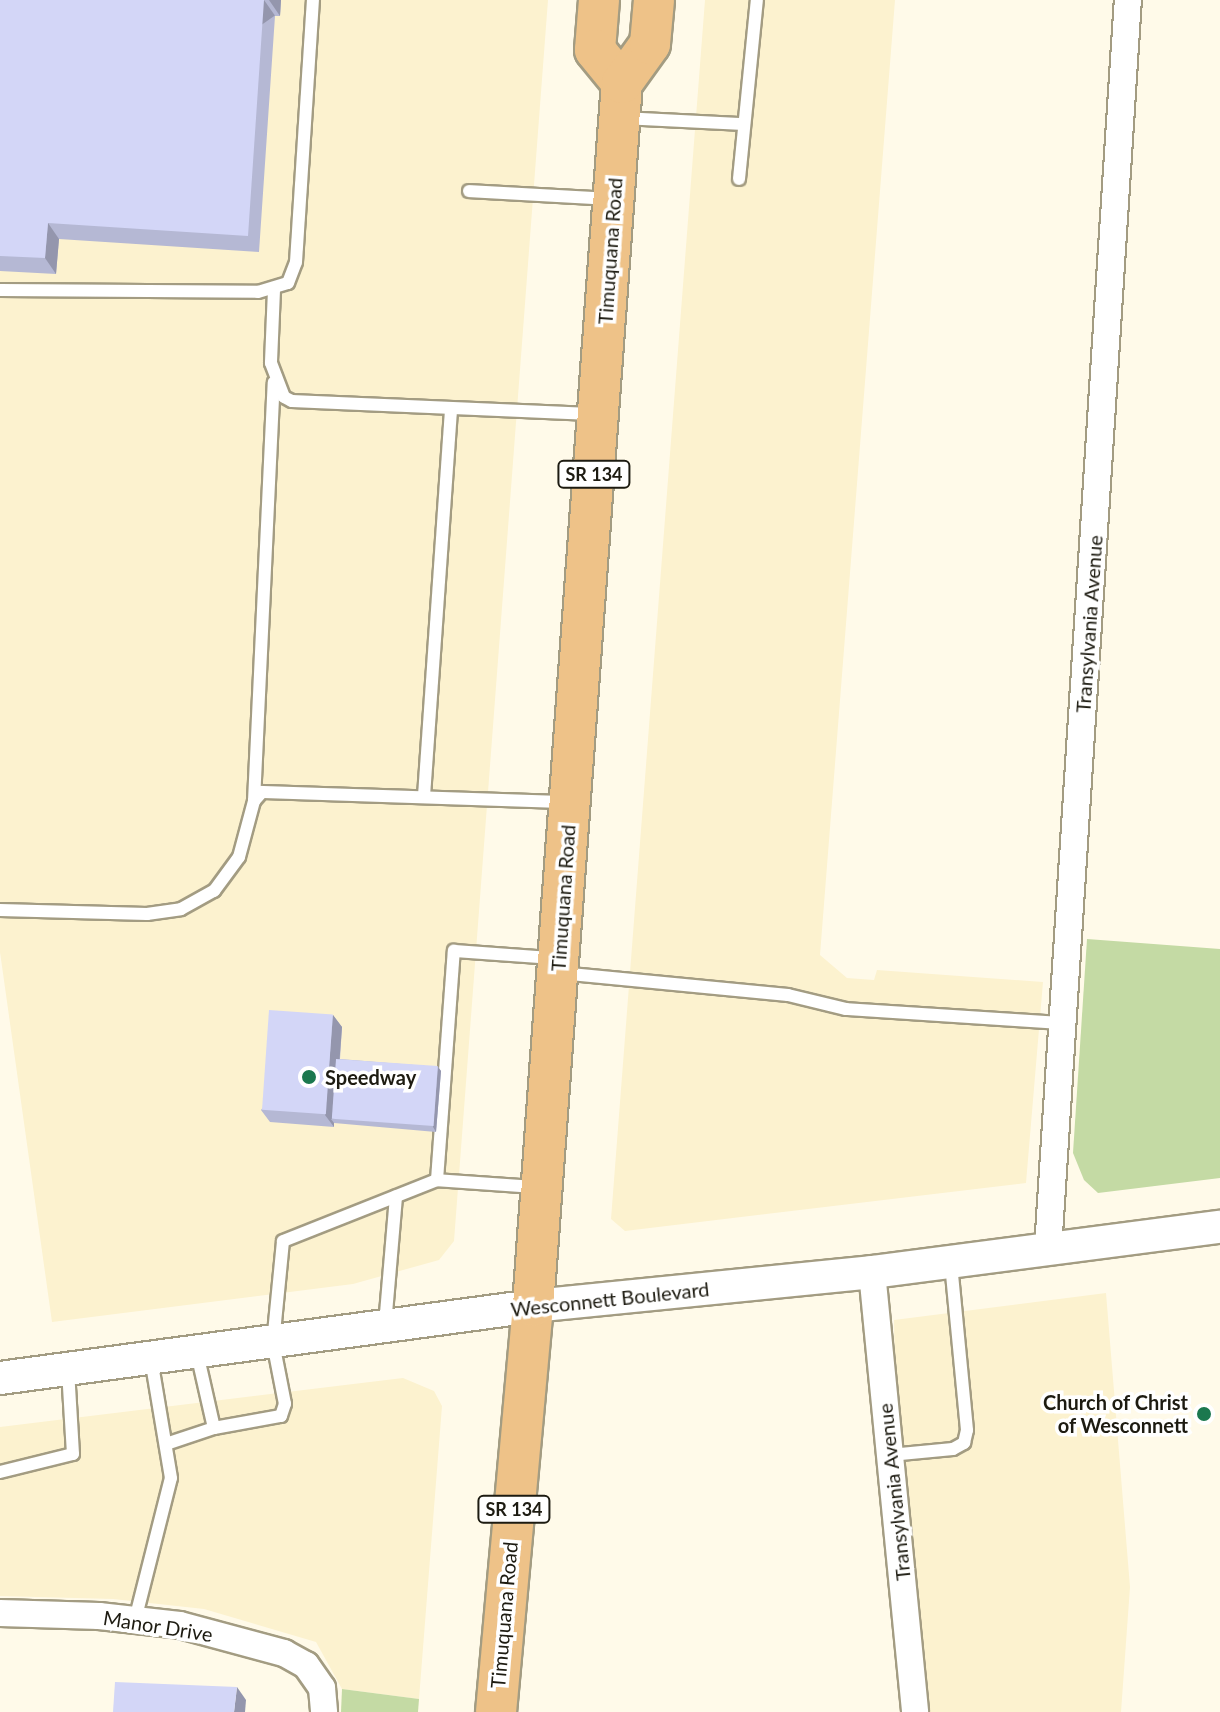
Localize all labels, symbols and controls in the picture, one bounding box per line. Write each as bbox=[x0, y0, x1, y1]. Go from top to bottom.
street label: Timuquana Road bbox=[593, 177, 627, 325]
road number: SR 134 bbox=[556, 460, 632, 488]
street label: Transylvania Avenue bbox=[1071, 534, 1107, 714]
street label: Timuquana Road bbox=[546, 824, 580, 972]
place label: Speedway bbox=[325, 1065, 416, 1089]
marker: Speedway bbox=[300, 1068, 318, 1086]
street label: Wesconnett Boulevard bbox=[510, 1277, 710, 1321]
place label: Church of Christ of Wesconnett bbox=[1043, 1390, 1188, 1437]
street label: Transylvania Avenue bbox=[873, 1402, 915, 1582]
marker: Church of Christ of Wesconnett bbox=[1195, 1405, 1213, 1423]
road number: SR 134 bbox=[476, 1495, 552, 1523]
street label: Timuquana Road bbox=[486, 1541, 522, 1689]
street label: Manor Drive bbox=[101, 1605, 215, 1647]

